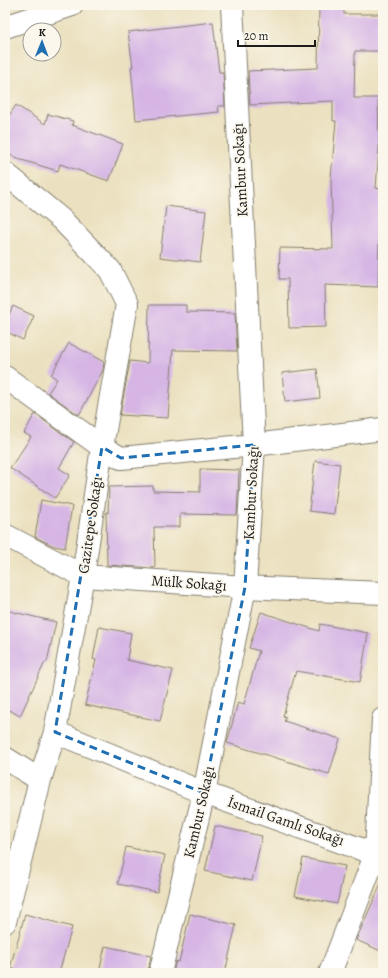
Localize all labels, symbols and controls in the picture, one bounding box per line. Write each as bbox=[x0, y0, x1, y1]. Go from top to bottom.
north arrow bbox=[22, 22, 62, 62]
scale bar bbox=[238, 22, 315, 48]
text: K bbox=[38, 25, 47, 40]
text: 20 m bbox=[244, 28, 268, 44]
street label: Kambur Sokağı bbox=[228, 122, 252, 218]
street label: Kambur Sokağı bbox=[239, 445, 263, 541]
street label: Gazitepe Sokağı bbox=[73, 475, 107, 575]
street label: Mülk Sokağı bbox=[151, 570, 227, 596]
street label: Kambur Sokağı bbox=[179, 764, 219, 860]
street label: İsmail Gamlı Sokağı bbox=[225, 792, 347, 850]

